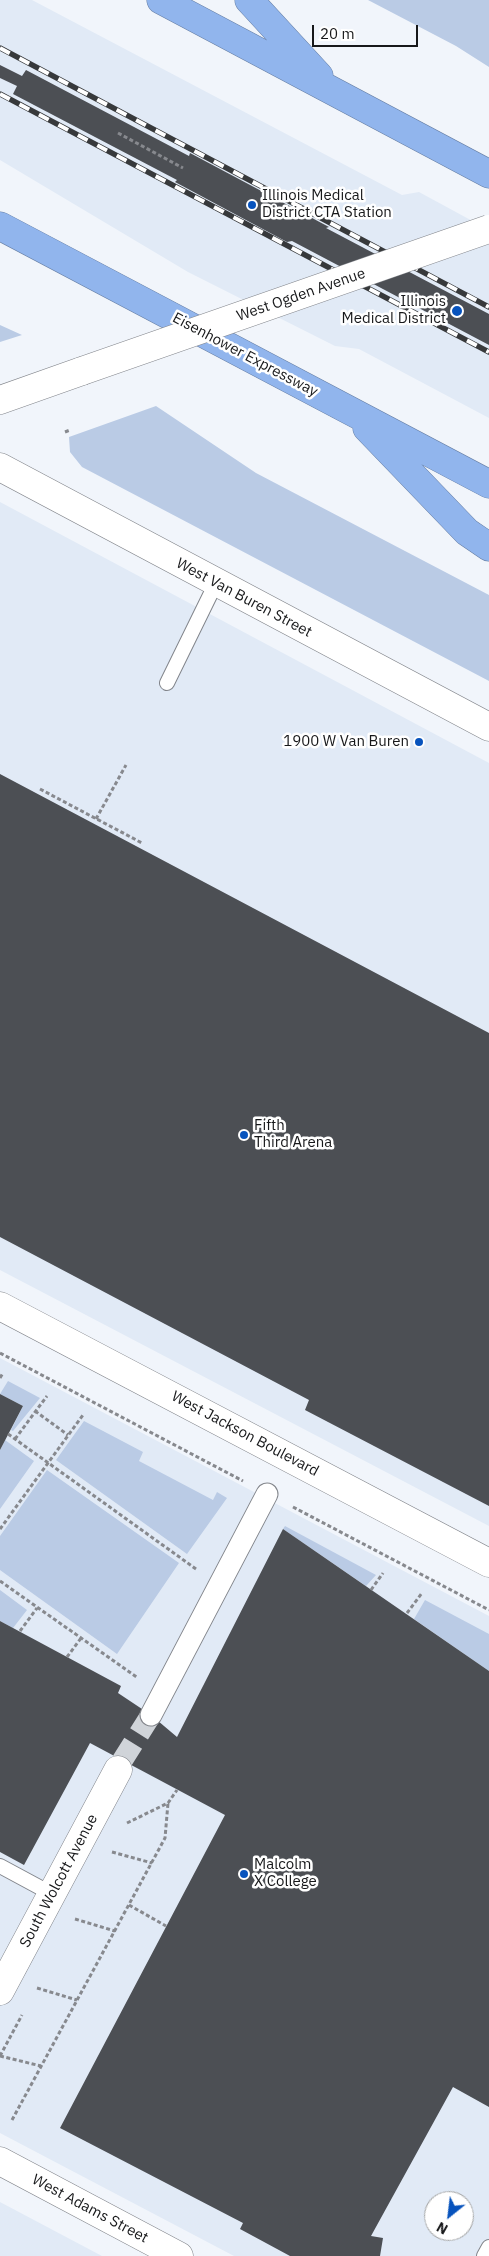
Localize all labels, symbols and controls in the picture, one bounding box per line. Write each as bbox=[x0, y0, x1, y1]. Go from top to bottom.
scale bar bbox=[314, 15, 420, 47]
text: 20 m bbox=[320, 24, 355, 43]
place label: Illinois Medical District CTA Station bbox=[262, 187, 392, 222]
marker: Illinois Medical District CTA Station bbox=[246, 199, 258, 211]
street label: West Ogden Avenue bbox=[234, 265, 368, 325]
place label: Illinois Medical District bbox=[342, 293, 446, 328]
marker: Illinois Medical District bbox=[450, 304, 464, 318]
street label: Eisenhower Expressway bbox=[169, 309, 321, 401]
street label: West Van Buren Street bbox=[173, 555, 315, 641]
place label: 1900 W Van Buren bbox=[283, 733, 409, 751]
marker: 1900 W Van Buren bbox=[413, 736, 425, 748]
place label: Fifth Third Arena bbox=[254, 1117, 332, 1152]
marker: Fifth Third Arena bbox=[238, 1129, 250, 1141]
street label: West Jackson Boulevard bbox=[168, 1387, 322, 1481]
street label: South Wolcott Avenue bbox=[16, 1811, 102, 1951]
place label: Malcolm X College bbox=[254, 1856, 317, 1891]
marker: Malcolm X College bbox=[238, 1868, 250, 1880]
street label: West Adams Street bbox=[29, 2171, 151, 2247]
north arrow bbox=[424, 2191, 474, 2241]
text: N bbox=[433, 2218, 451, 2239]

